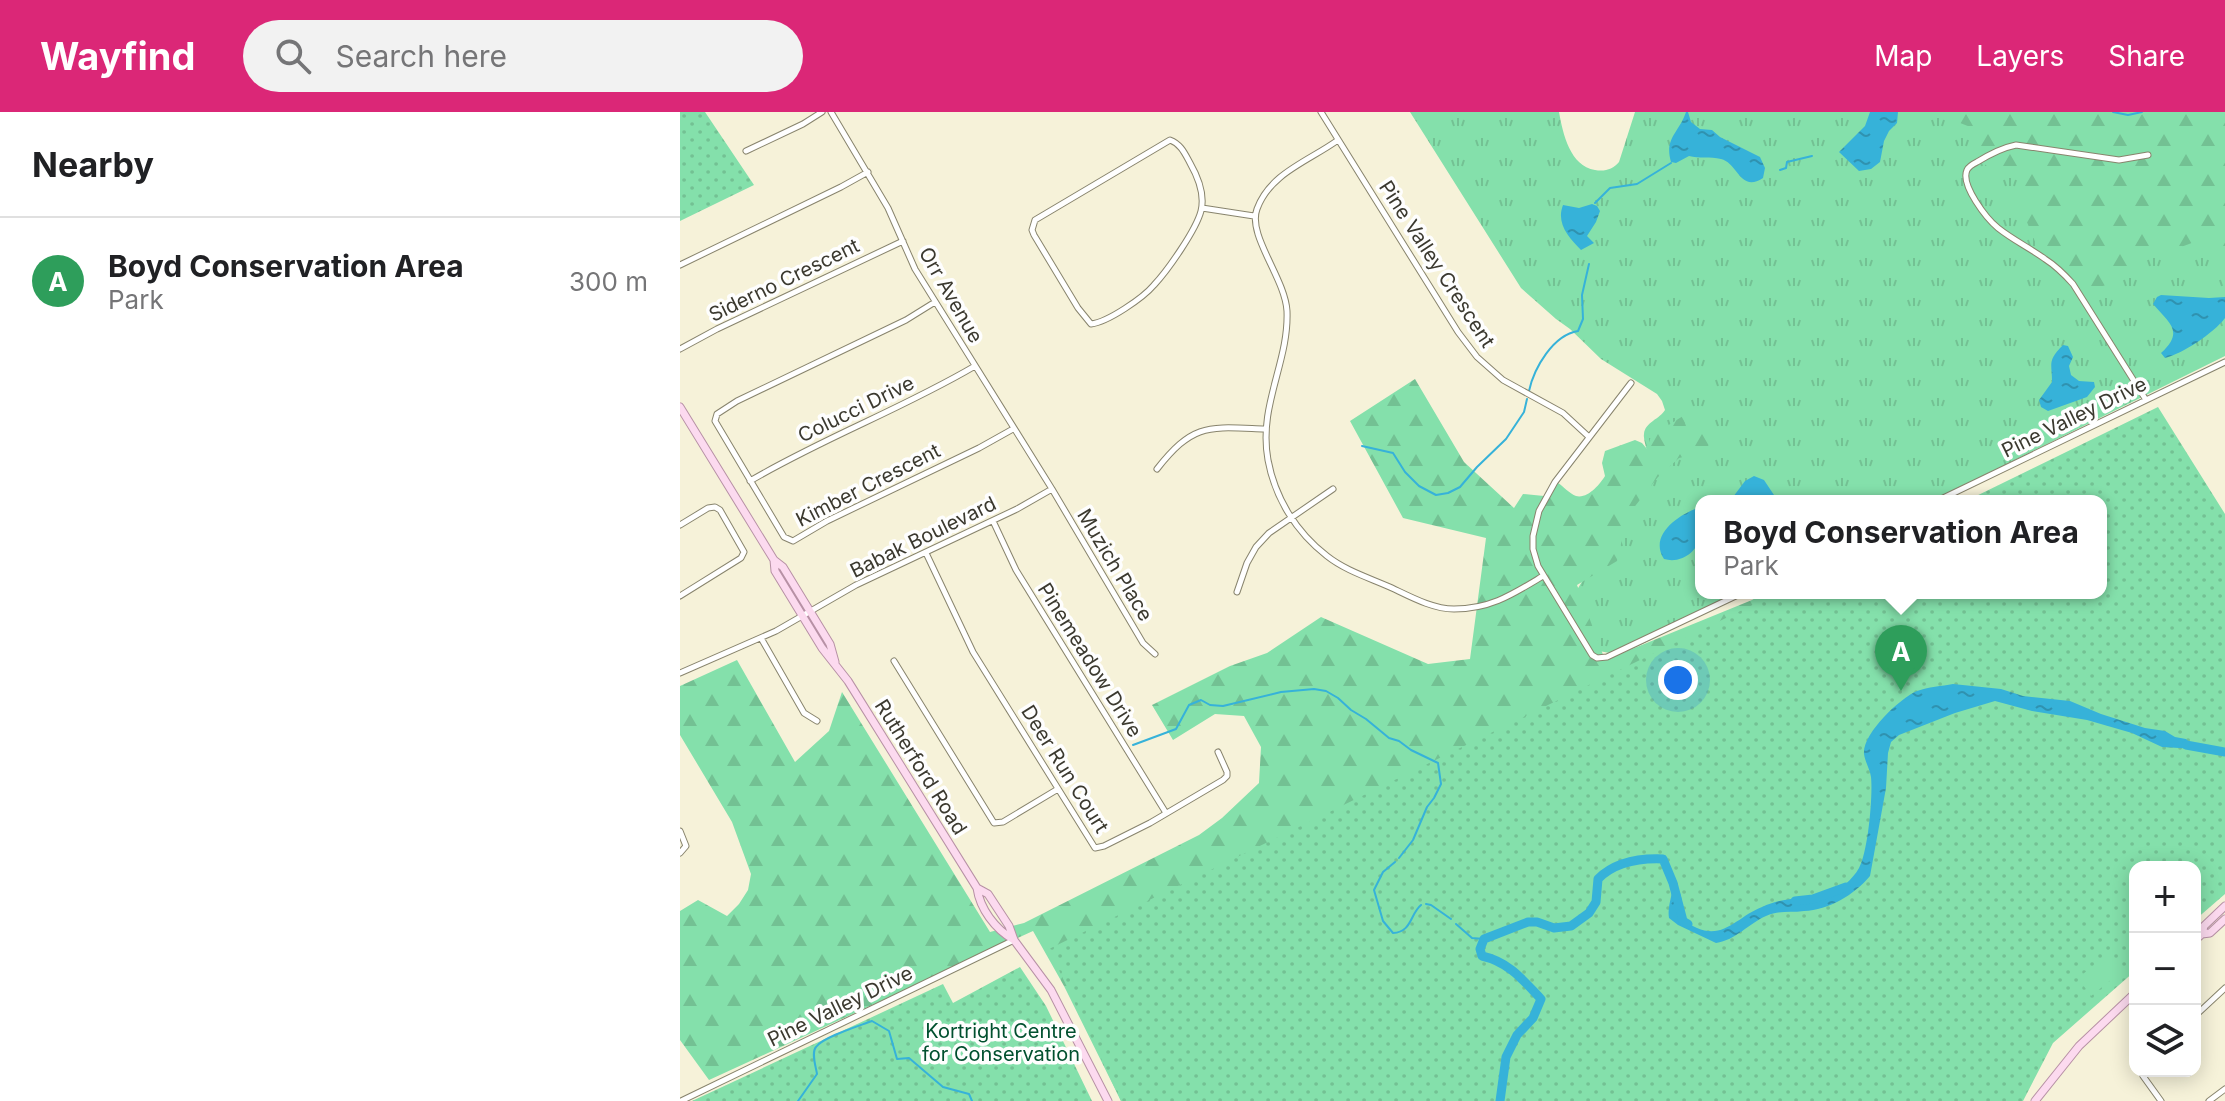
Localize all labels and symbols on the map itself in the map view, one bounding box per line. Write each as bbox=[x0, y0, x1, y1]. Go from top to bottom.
street label: Pine Valley Crescent bbox=[1374, 176, 1500, 352]
street label: Siderno Crescent bbox=[705, 233, 864, 327]
street label: Orr Avenue bbox=[914, 243, 988, 347]
street label: Colucci Drive bbox=[794, 371, 918, 447]
street label: Pine Valley Drive bbox=[1998, 372, 2150, 462]
street label: Kimber Crescent bbox=[792, 438, 945, 532]
street label: Babak Boulevard bbox=[846, 491, 1000, 583]
street label: Muzich Place bbox=[1072, 505, 1158, 625]
street label: Pinemeadow Drive bbox=[1033, 579, 1147, 741]
pin: A bbox=[1875, 625, 1927, 691]
your location bbox=[1658, 660, 1698, 700]
street label: Rutherford Road bbox=[870, 695, 972, 839]
street label: Deer Run Court bbox=[1016, 701, 1114, 838]
street label: Pine Valley Drive bbox=[764, 961, 916, 1051]
park label: Kortright Centre for Conservation bbox=[922, 1019, 1080, 1066]

